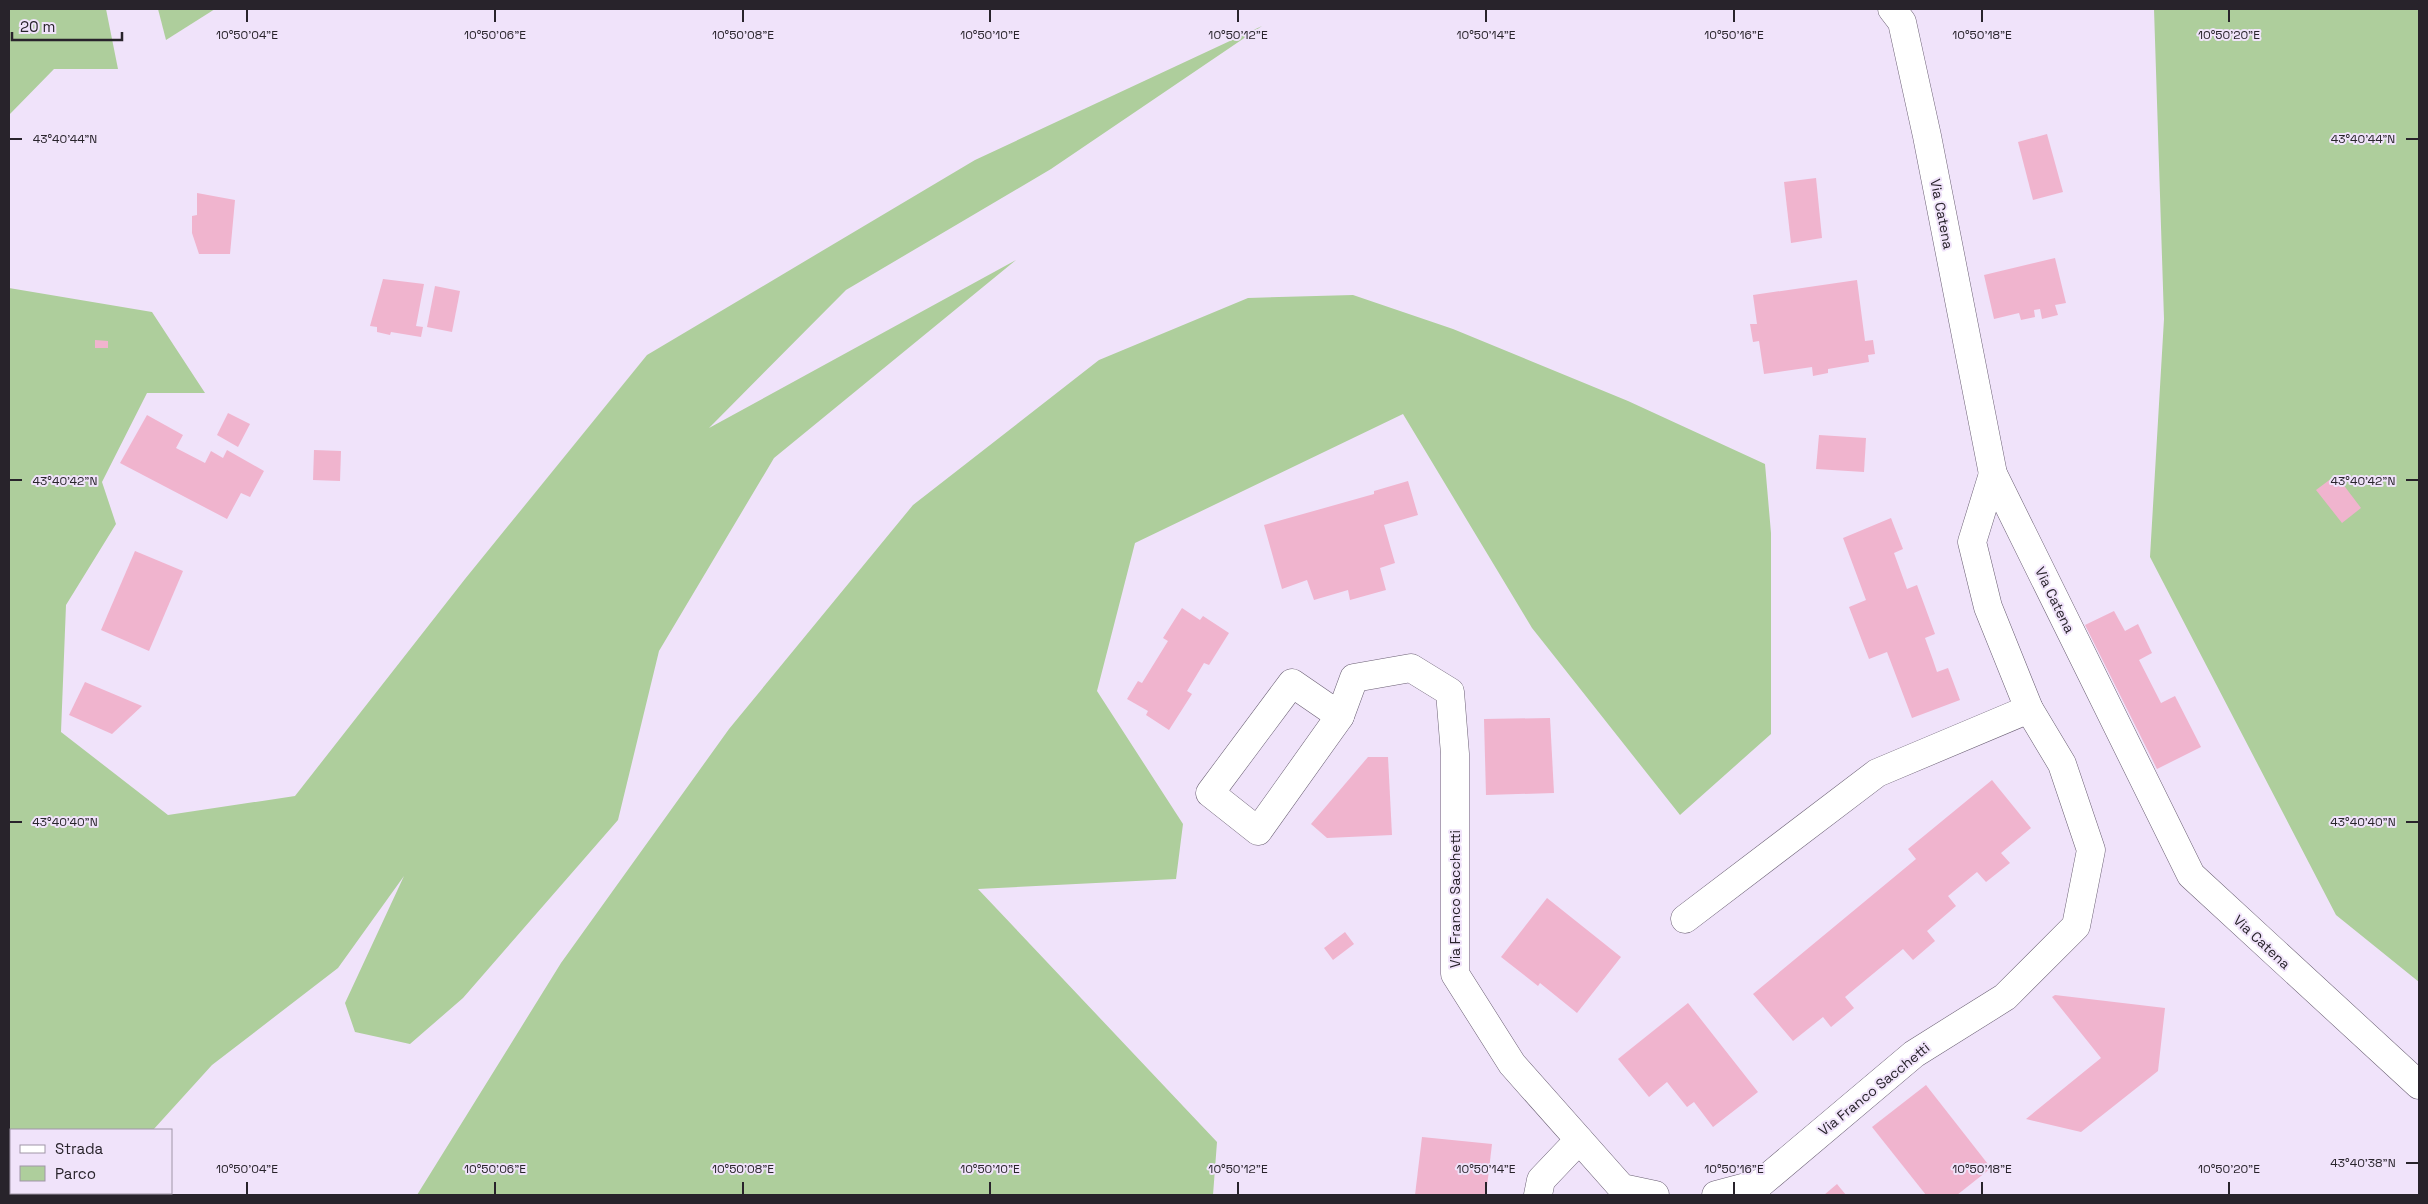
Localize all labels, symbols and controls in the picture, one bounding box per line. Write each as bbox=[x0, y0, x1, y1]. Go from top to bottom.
scale bar bbox=[12, 10, 122, 42]
text: 20 m bbox=[20, 17, 55, 36]
text: 10°50'04"E bbox=[216, 27, 278, 43]
text: 10°50'06"E bbox=[464, 27, 526, 43]
text: 10°50'08"E bbox=[712, 27, 774, 43]
text: 10°50'10"E bbox=[960, 27, 1020, 43]
text: 10°50'12"E bbox=[1208, 27, 1268, 43]
text: 10°50'14"E bbox=[1456, 27, 1516, 43]
text: 10°50'16"E bbox=[1704, 27, 1764, 43]
text: 10°50'18"E bbox=[1952, 27, 2012, 43]
text: 10°50'20"E bbox=[2198, 27, 2260, 43]
text: 43°40'44"N bbox=[33, 131, 97, 147]
text: 43°40'44"N bbox=[2331, 131, 2395, 147]
street label: Via Catena bbox=[1926, 177, 1958, 251]
text: 43°40'42"N bbox=[33, 473, 97, 489]
text: 43°40'42"N bbox=[2331, 473, 2395, 489]
street label: Via Catena bbox=[2031, 564, 2079, 636]
text: 43°40'40"N bbox=[32, 814, 98, 830]
text: 43°40'40"N bbox=[2330, 814, 2396, 830]
street label: Via Franco Sacchetti bbox=[1446, 830, 1464, 968]
street label: Via Catena bbox=[2230, 911, 2294, 973]
street label: Via Franco Sacchetti bbox=[1815, 1039, 1933, 1139]
legend bbox=[10, 1129, 172, 1194]
text: Strada bbox=[55, 1139, 104, 1158]
text: 43°40'38"N bbox=[2330, 1155, 2396, 1171]
text: 10°50'04"E bbox=[216, 1161, 278, 1177]
text: 10°50'06"E bbox=[464, 1161, 526, 1177]
text: 10°50'08"E bbox=[712, 1161, 774, 1177]
text: 10°50'10"E bbox=[960, 1161, 1020, 1177]
text: 10°50'12"E bbox=[1208, 1161, 1268, 1177]
text: 10°50'14"E bbox=[1456, 1161, 1516, 1177]
text: 10°50'16"E bbox=[1704, 1161, 1764, 1177]
text: 10°50'18"E bbox=[1952, 1161, 2012, 1177]
text: 10°50'20"E bbox=[2198, 1161, 2260, 1177]
text: Parco bbox=[55, 1164, 96, 1183]

